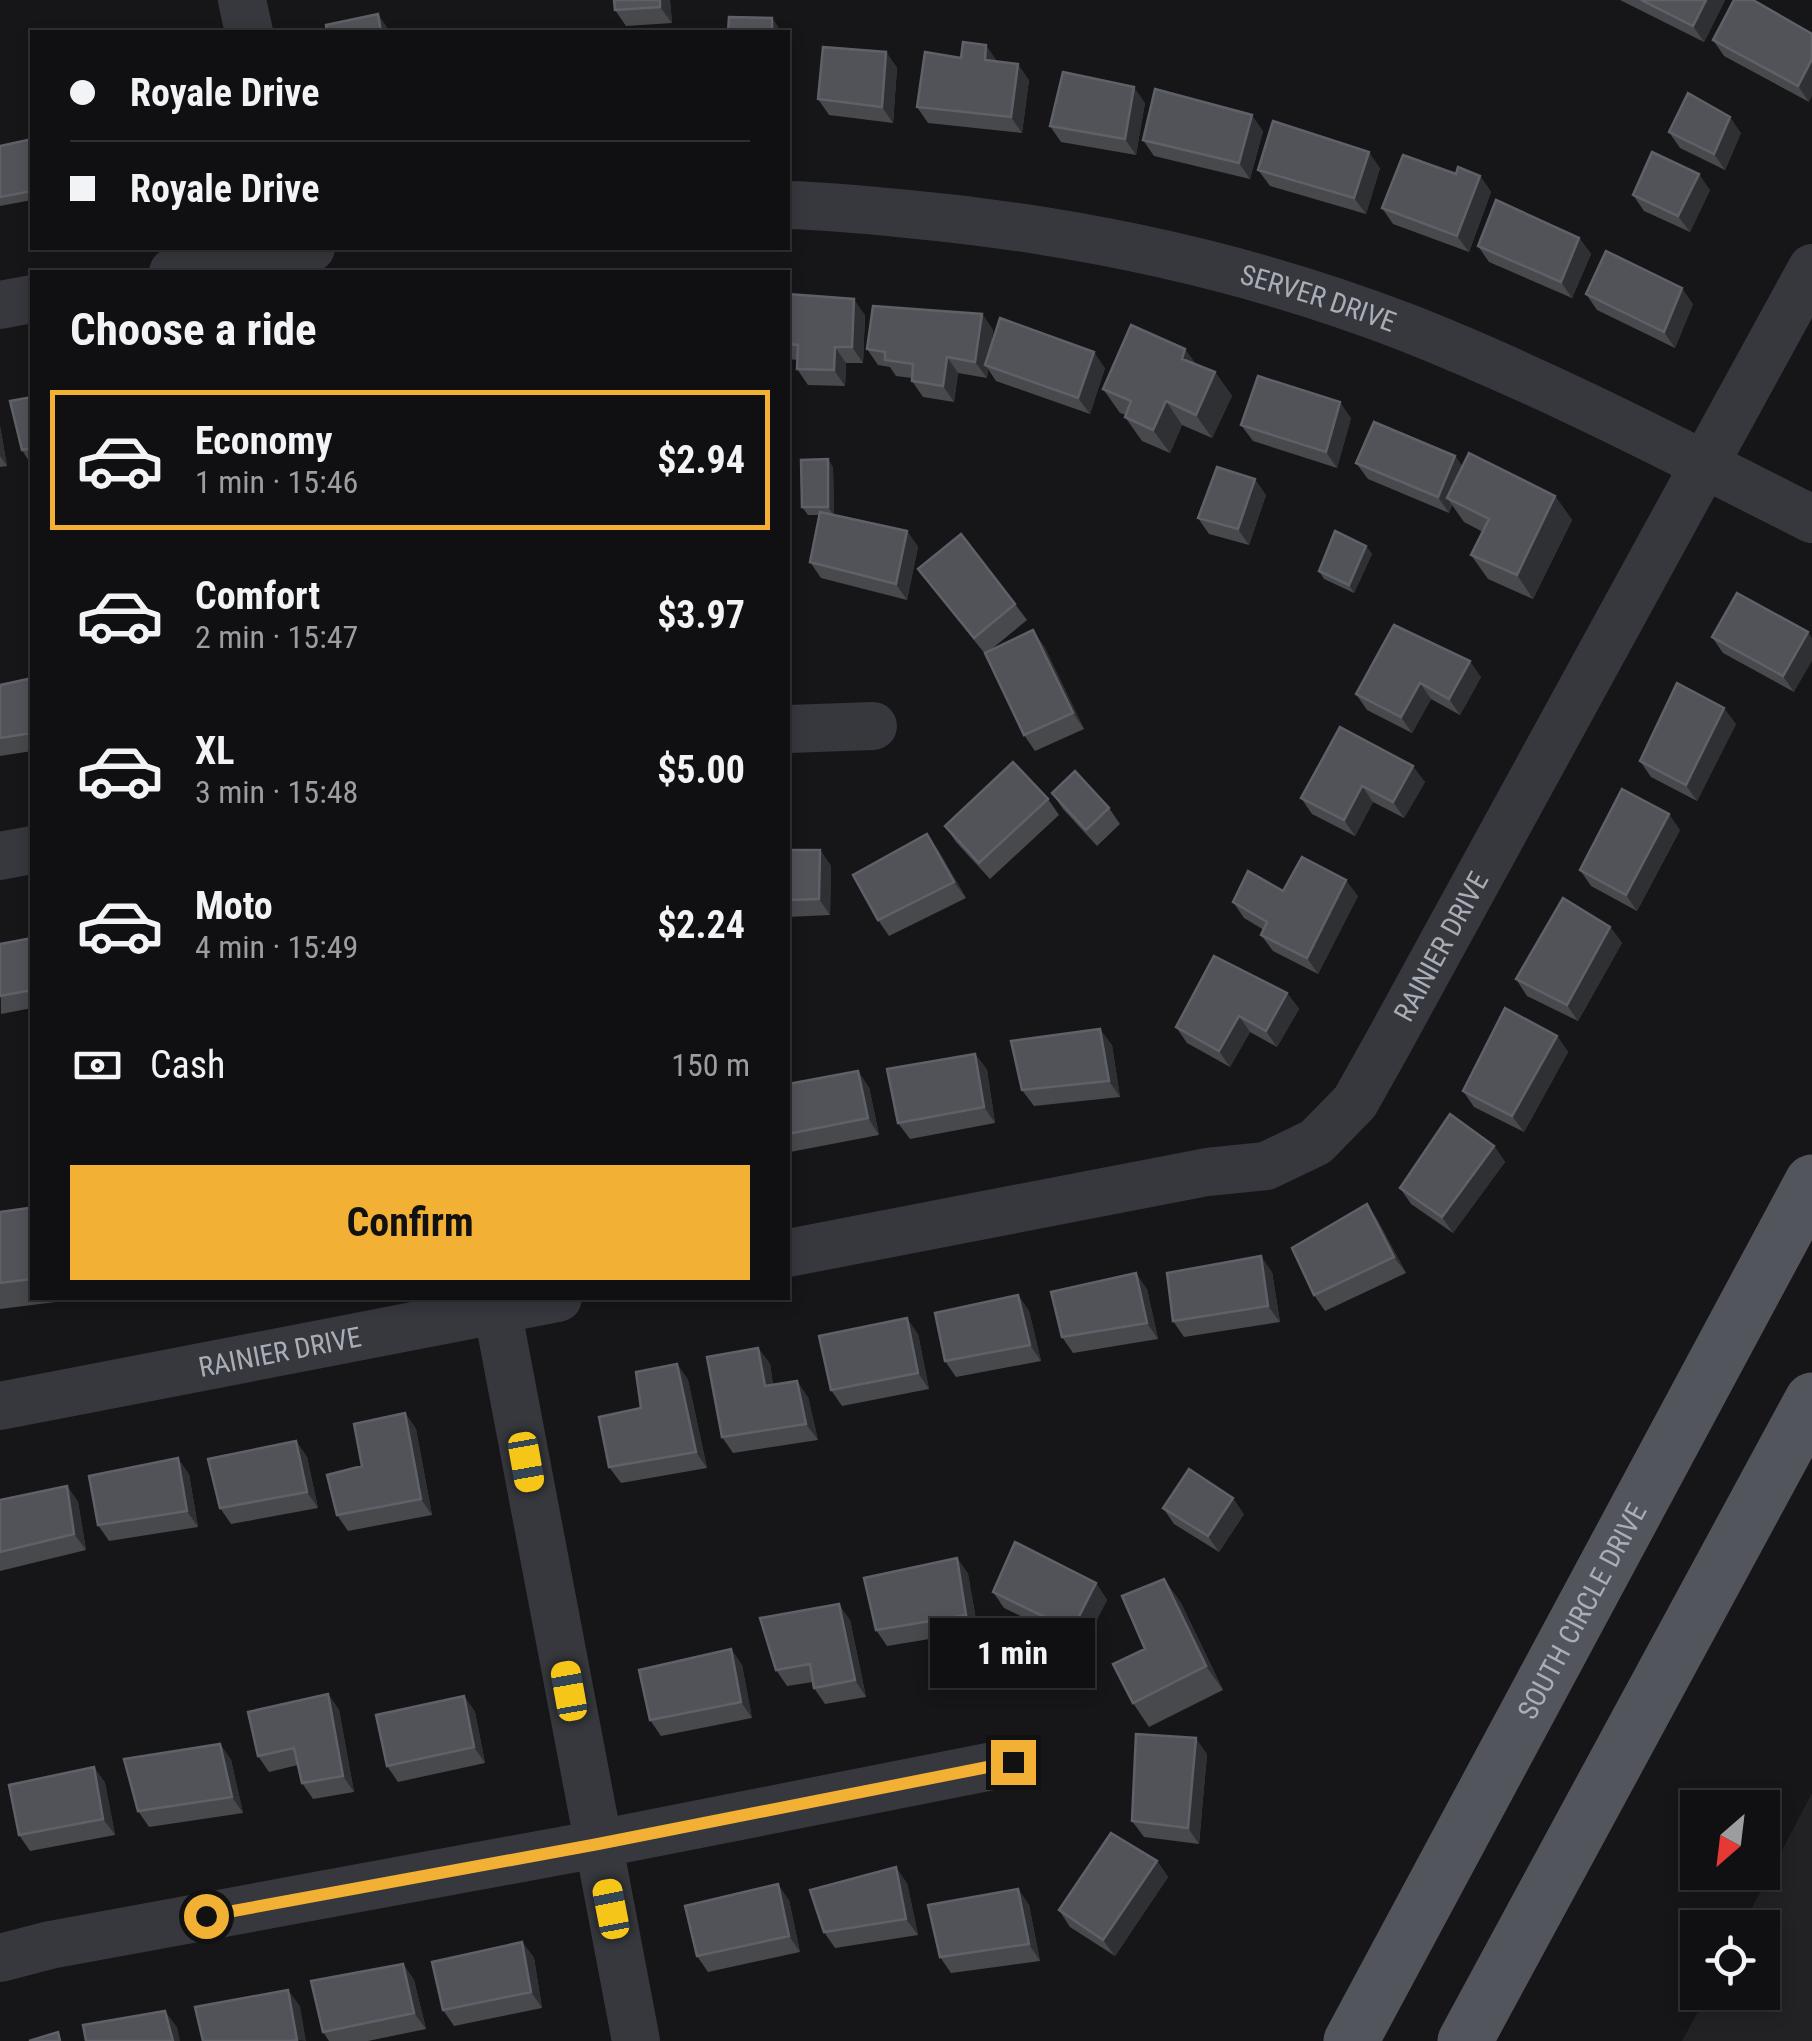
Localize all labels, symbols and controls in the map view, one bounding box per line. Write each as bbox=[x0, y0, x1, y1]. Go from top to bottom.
text: Royale Drive bbox=[130, 71, 319, 115]
text: Royale Drive bbox=[130, 167, 319, 211]
street label: SERVER DRIVE bbox=[1237, 257, 1401, 338]
text: Choose a ride bbox=[70, 303, 317, 356]
icon: car bbox=[75, 415, 165, 505]
text: Economy bbox=[195, 419, 332, 463]
text: $2.94 bbox=[657, 438, 745, 482]
text: 1 min · 15:46 bbox=[195, 463, 358, 501]
icon: car bbox=[75, 570, 165, 660]
text: Comfort bbox=[195, 574, 320, 618]
text: $3.97 bbox=[657, 593, 745, 637]
text: 2 min · 15:47 bbox=[195, 618, 358, 656]
icon: car bbox=[75, 725, 165, 815]
text: XL bbox=[195, 729, 234, 773]
text: $5.00 bbox=[657, 748, 745, 792]
text: 3 min · 15:48 bbox=[195, 773, 358, 811]
street label: RAINIER DRIVE bbox=[1387, 866, 1495, 1027]
icon: car bbox=[75, 880, 165, 970]
text: Moto bbox=[195, 884, 273, 928]
text: $2.24 bbox=[657, 903, 745, 947]
text: 4 min · 15:49 bbox=[195, 928, 358, 966]
icon: cash bbox=[70, 1038, 125, 1093]
text: Cash bbox=[150, 1043, 225, 1087]
text: 150 m bbox=[671, 1046, 750, 1084]
button: Confirm bbox=[70, 1165, 750, 1280]
street label: RAINIER DRIVE bbox=[196, 1320, 364, 1384]
car bbox=[506, 1430, 546, 1494]
street label: SOUTH CIRCLE DRIVE bbox=[1510, 1497, 1653, 1725]
callout: 1 min bbox=[930, 1617, 1096, 1687]
text: 1 min bbox=[977, 1634, 1048, 1672]
car bbox=[549, 1659, 589, 1723]
route end bbox=[991, 1740, 1036, 1785]
north arrow bbox=[1680, 1790, 1780, 1890]
map controls bbox=[1680, 1790, 1780, 2010]
car bbox=[591, 1877, 631, 1941]
route start bbox=[184, 1894, 229, 1939]
button: locate bbox=[1680, 1910, 1780, 2010]

